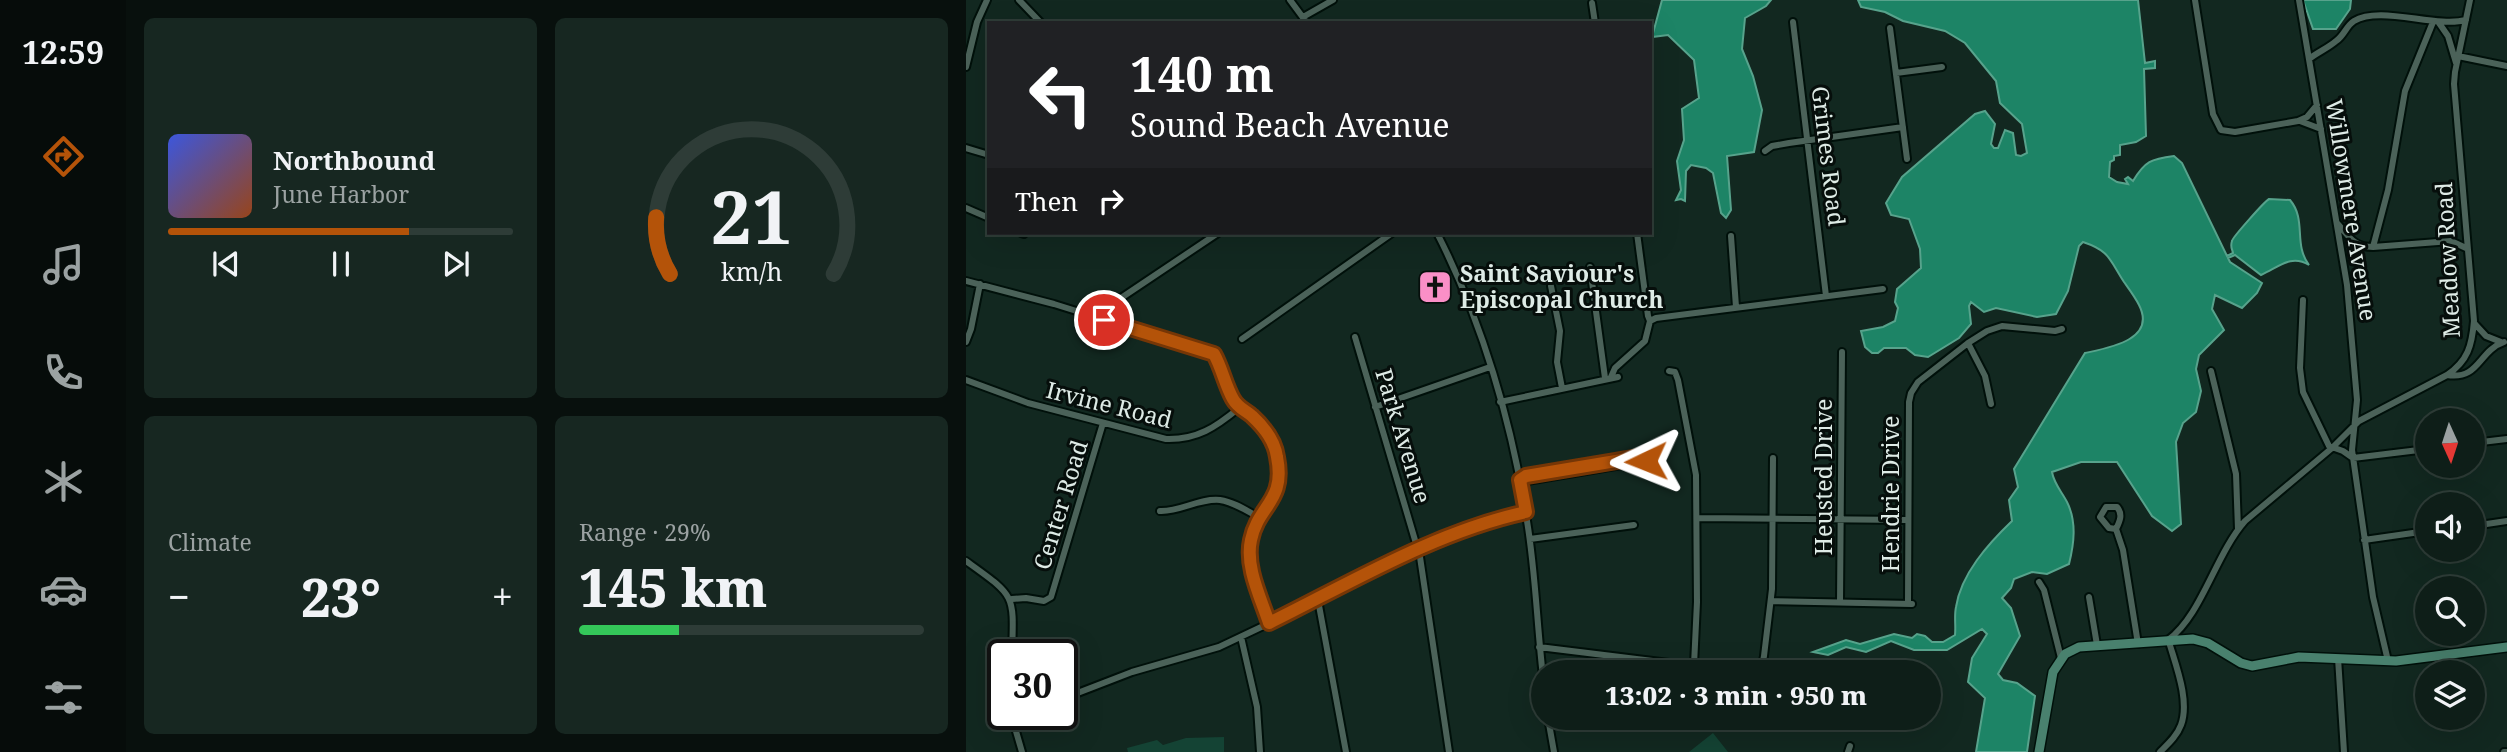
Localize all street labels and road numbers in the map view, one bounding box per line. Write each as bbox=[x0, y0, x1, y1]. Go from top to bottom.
street label: Grimes Road bbox=[1805, 84, 1853, 228]
street label: Willowmere Avenue bbox=[2319, 97, 2385, 323]
street label: Meadow Road bbox=[2427, 182, 2467, 339]
street label: Park Avenue bbox=[1368, 364, 1440, 507]
street label: Irvine Road bbox=[1043, 373, 1175, 435]
street label: Heusted Drive bbox=[1807, 399, 1839, 555]
street label: Hendrie Drive bbox=[1874, 416, 1906, 572]
street label: Center Road bbox=[1025, 436, 1095, 573]

